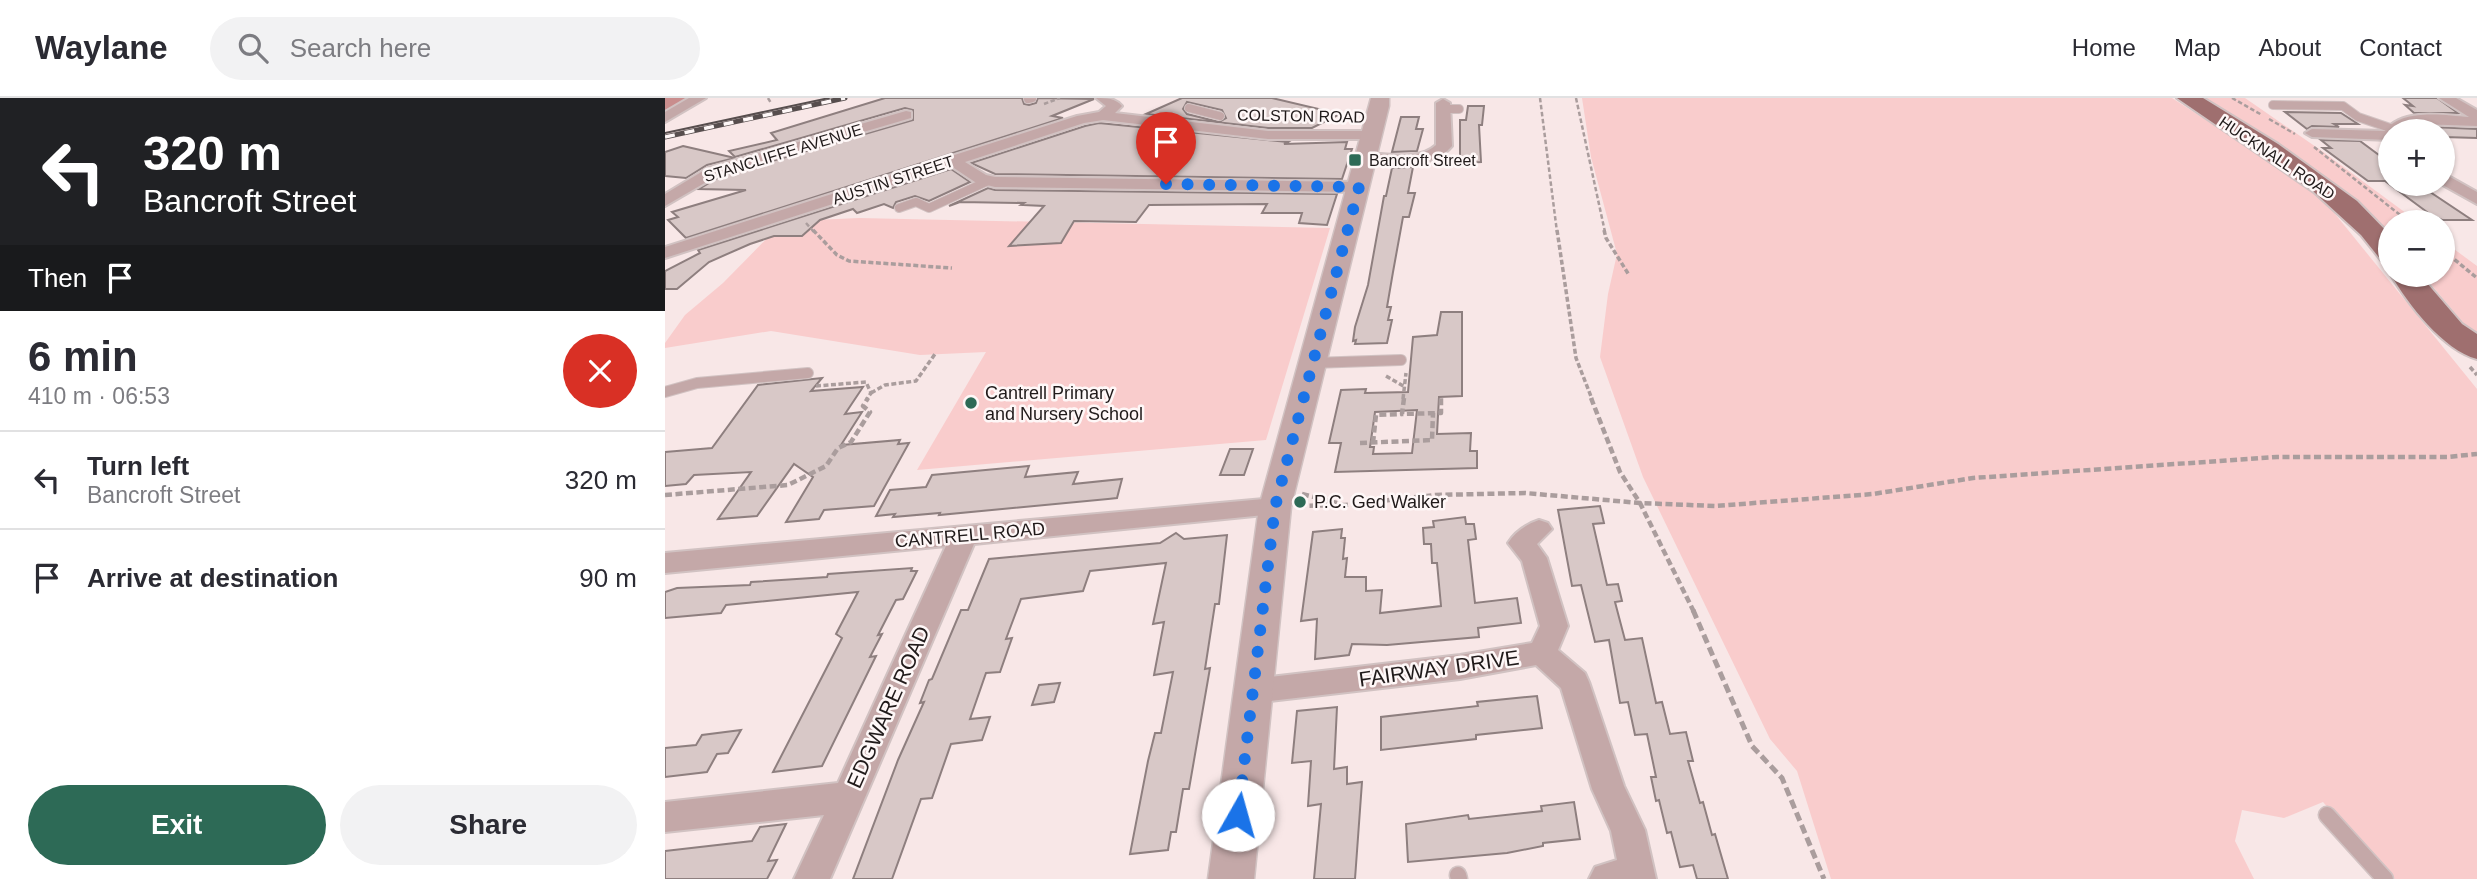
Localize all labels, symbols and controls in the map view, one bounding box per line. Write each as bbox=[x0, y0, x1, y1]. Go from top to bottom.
search box bbox=[210, 17, 700, 80]
text: Waylane bbox=[35, 29, 168, 66]
icon: search bbox=[234, 29, 272, 67]
text: Search here bbox=[290, 33, 431, 63]
text: Home bbox=[2072, 34, 2136, 61]
text: Map bbox=[2174, 34, 2221, 61]
text: About bbox=[2259, 34, 2321, 61]
text: Contact bbox=[2359, 34, 2442, 61]
street label: COLSTON ROAD bbox=[1237, 106, 1365, 126]
pin bbox=[1136, 112, 1196, 184]
street label: HUCKNALL ROAD bbox=[2216, 113, 2338, 203]
map controls bbox=[2378, 119, 2455, 287]
button: + bbox=[2378, 119, 2455, 196]
street label: STANCLIFFE AVENUE bbox=[702, 121, 864, 185]
icon: arrive bbox=[1147, 123, 1185, 161]
icon: left bbox=[28, 126, 119, 217]
text: 320 m bbox=[143, 126, 282, 180]
street label: AUSTIN STREET bbox=[830, 152, 956, 208]
marker: Bancroft Street bbox=[1347, 152, 1363, 168]
place label: Bancroft Street bbox=[1369, 152, 1476, 169]
text: Bancroft Street bbox=[143, 183, 356, 219]
button: − bbox=[2378, 210, 2455, 287]
icon: arrive bbox=[101, 259, 139, 297]
text: Then bbox=[28, 263, 87, 293]
text: 6 min bbox=[28, 333, 138, 380]
button: close bbox=[563, 334, 637, 408]
text: 410 m · 06:53 bbox=[28, 383, 170, 409]
place label: Cantrell Primary and Nursery School bbox=[985, 383, 1143, 424]
marker: Cantrell Primary and Nursery School bbox=[963, 395, 979, 411]
text: Turn left bbox=[87, 451, 189, 481]
icon: left bbox=[28, 461, 66, 499]
text: 320 m bbox=[565, 465, 637, 495]
text: Bancroft Street bbox=[87, 482, 240, 508]
place label: P.C. Ged Walker bbox=[1314, 492, 1446, 512]
marker: P.C. Ged Walker bbox=[1292, 494, 1308, 510]
street label: CANTRELL ROAD bbox=[894, 518, 1046, 552]
icon: arrive bbox=[28, 559, 66, 597]
text: Arrive at destination bbox=[87, 563, 338, 593]
text: 90 m bbox=[579, 563, 637, 593]
street label: EDGWARE ROAD bbox=[842, 623, 934, 791]
street label: FAIRWAY DRIVE bbox=[1357, 645, 1521, 691]
position arrow bbox=[1201, 778, 1275, 852]
button: Exit bbox=[28, 785, 326, 865]
button: Share bbox=[340, 785, 637, 865]

